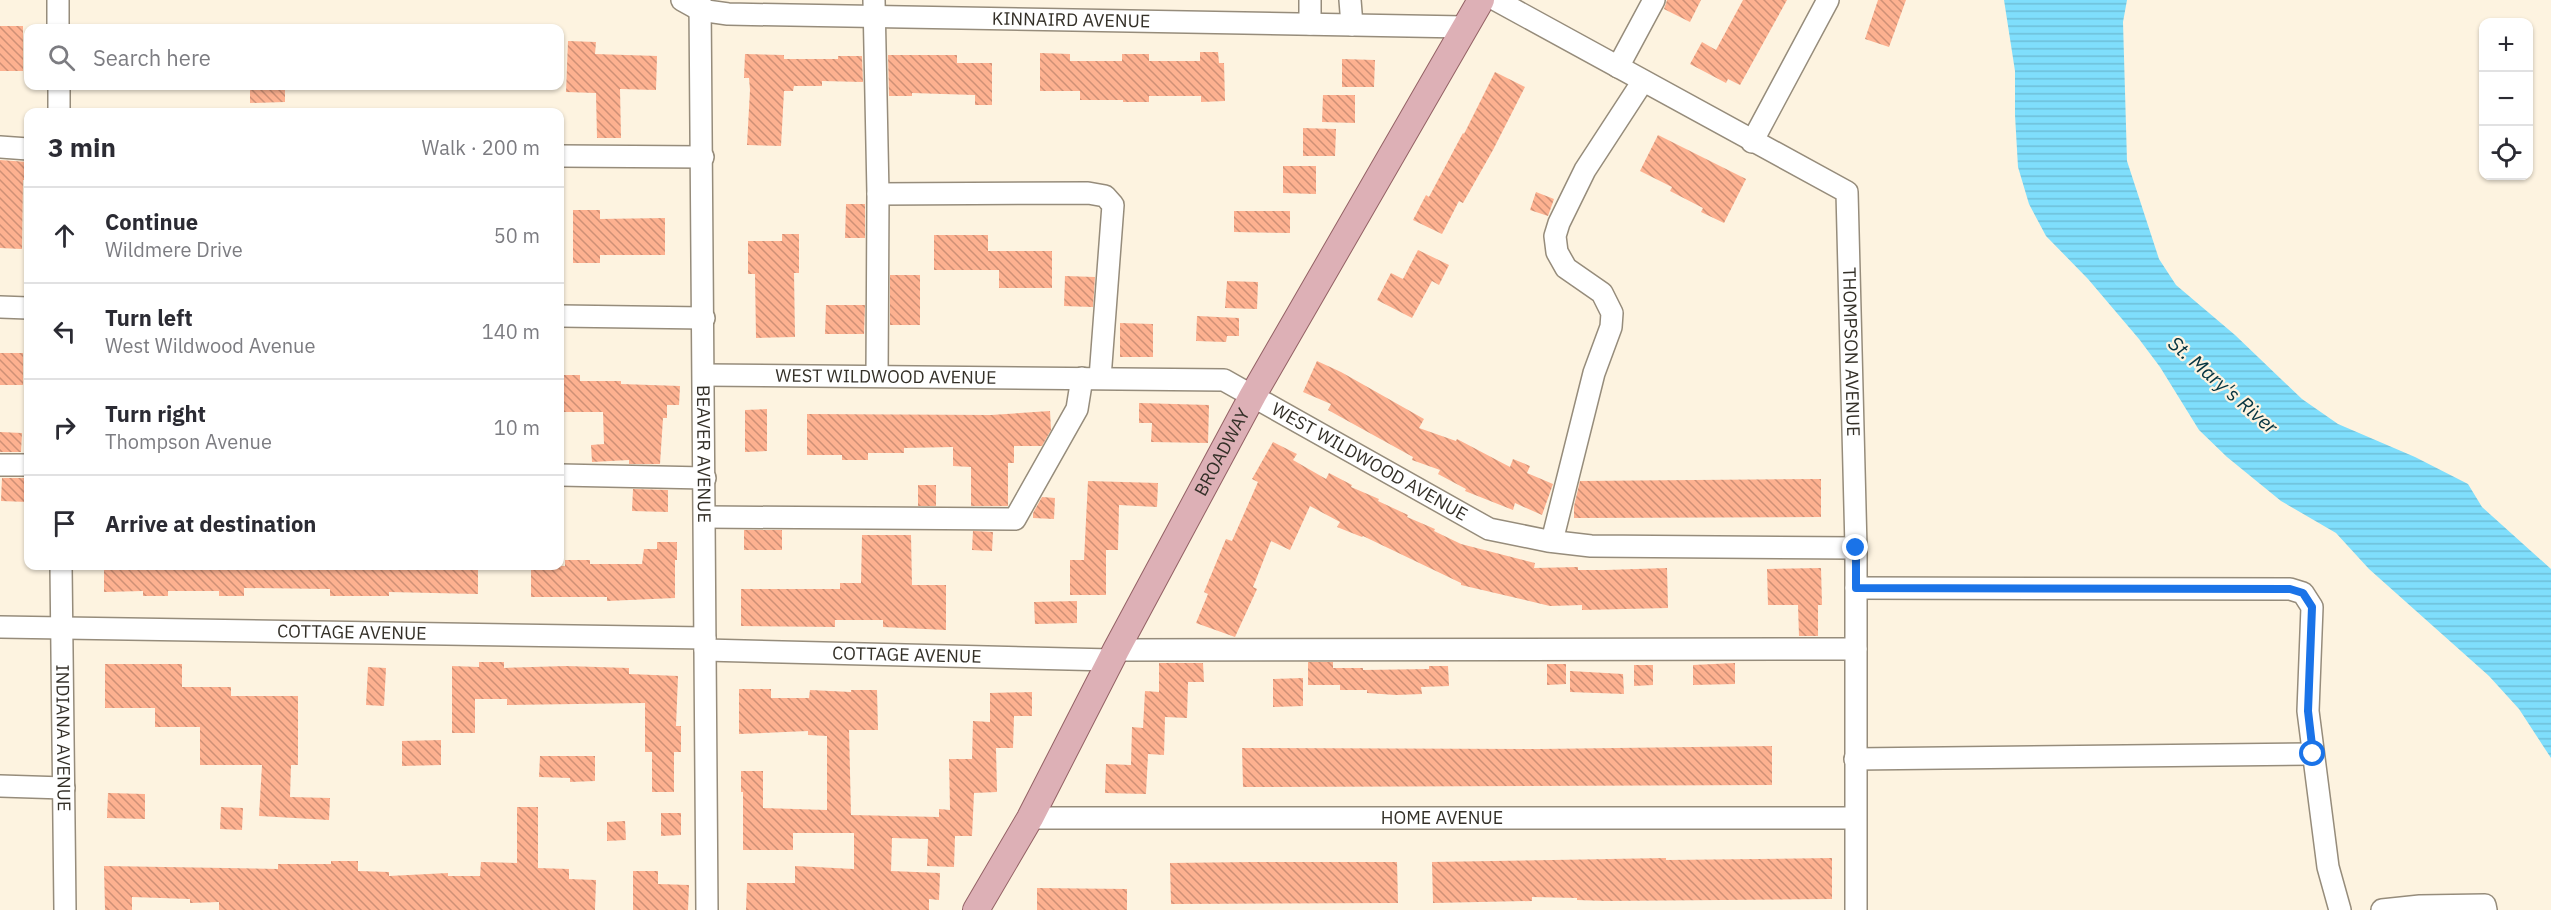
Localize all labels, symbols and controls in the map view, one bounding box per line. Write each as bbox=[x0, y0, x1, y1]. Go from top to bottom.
street label: KINNAIRD AVENUE bbox=[992, 7, 1150, 32]
map controls bbox=[2479, 18, 2533, 180]
button: + bbox=[2479, 18, 2533, 72]
search box bbox=[24, 24, 564, 90]
icon: search bbox=[45, 41, 78, 74]
text: Search here bbox=[93, 43, 211, 72]
button: − bbox=[2479, 72, 2533, 126]
button: locate bbox=[2479, 126, 2533, 180]
text: 3 min bbox=[48, 130, 116, 164]
text: Walk · 200 m bbox=[422, 134, 540, 161]
text: Continue bbox=[105, 207, 198, 236]
icon: ahead bbox=[48, 219, 81, 252]
text: 50 m bbox=[494, 222, 540, 249]
text: Wildmere Drive bbox=[105, 236, 243, 263]
street label: THOMPSON AVENUE bbox=[1838, 267, 1865, 437]
text: Turn left bbox=[105, 303, 193, 332]
icon: left bbox=[48, 315, 81, 348]
text: 140 m bbox=[482, 318, 540, 345]
water label: St. Mary's River bbox=[2163, 330, 2284, 440]
text: West Wildwood Avenue bbox=[105, 332, 315, 359]
street label: WEST WILDWOOD AVENUE bbox=[775, 364, 997, 389]
street label: BEAVER AVENUE bbox=[692, 385, 716, 523]
street label: WEST WILDWOOD AVENUE bbox=[1268, 397, 1472, 526]
text: Turn right bbox=[105, 399, 206, 428]
street label: BROADWAY bbox=[1189, 404, 1255, 500]
icon: right bbox=[48, 411, 81, 444]
text: 10 m bbox=[494, 414, 540, 441]
text: Thompson Avenue bbox=[105, 428, 272, 455]
icon: arrive bbox=[48, 507, 81, 540]
text: Arrive at destination bbox=[105, 509, 316, 538]
route end bbox=[1842, 534, 1868, 560]
street label: COTTAGE AVENUE bbox=[277, 619, 427, 645]
street label: COTTAGE AVENUE bbox=[832, 641, 982, 668]
street label: INDIANA AVENUE bbox=[51, 664, 76, 812]
route start bbox=[2299, 740, 2325, 766]
street label: HOME AVENUE bbox=[1381, 806, 1503, 829]

